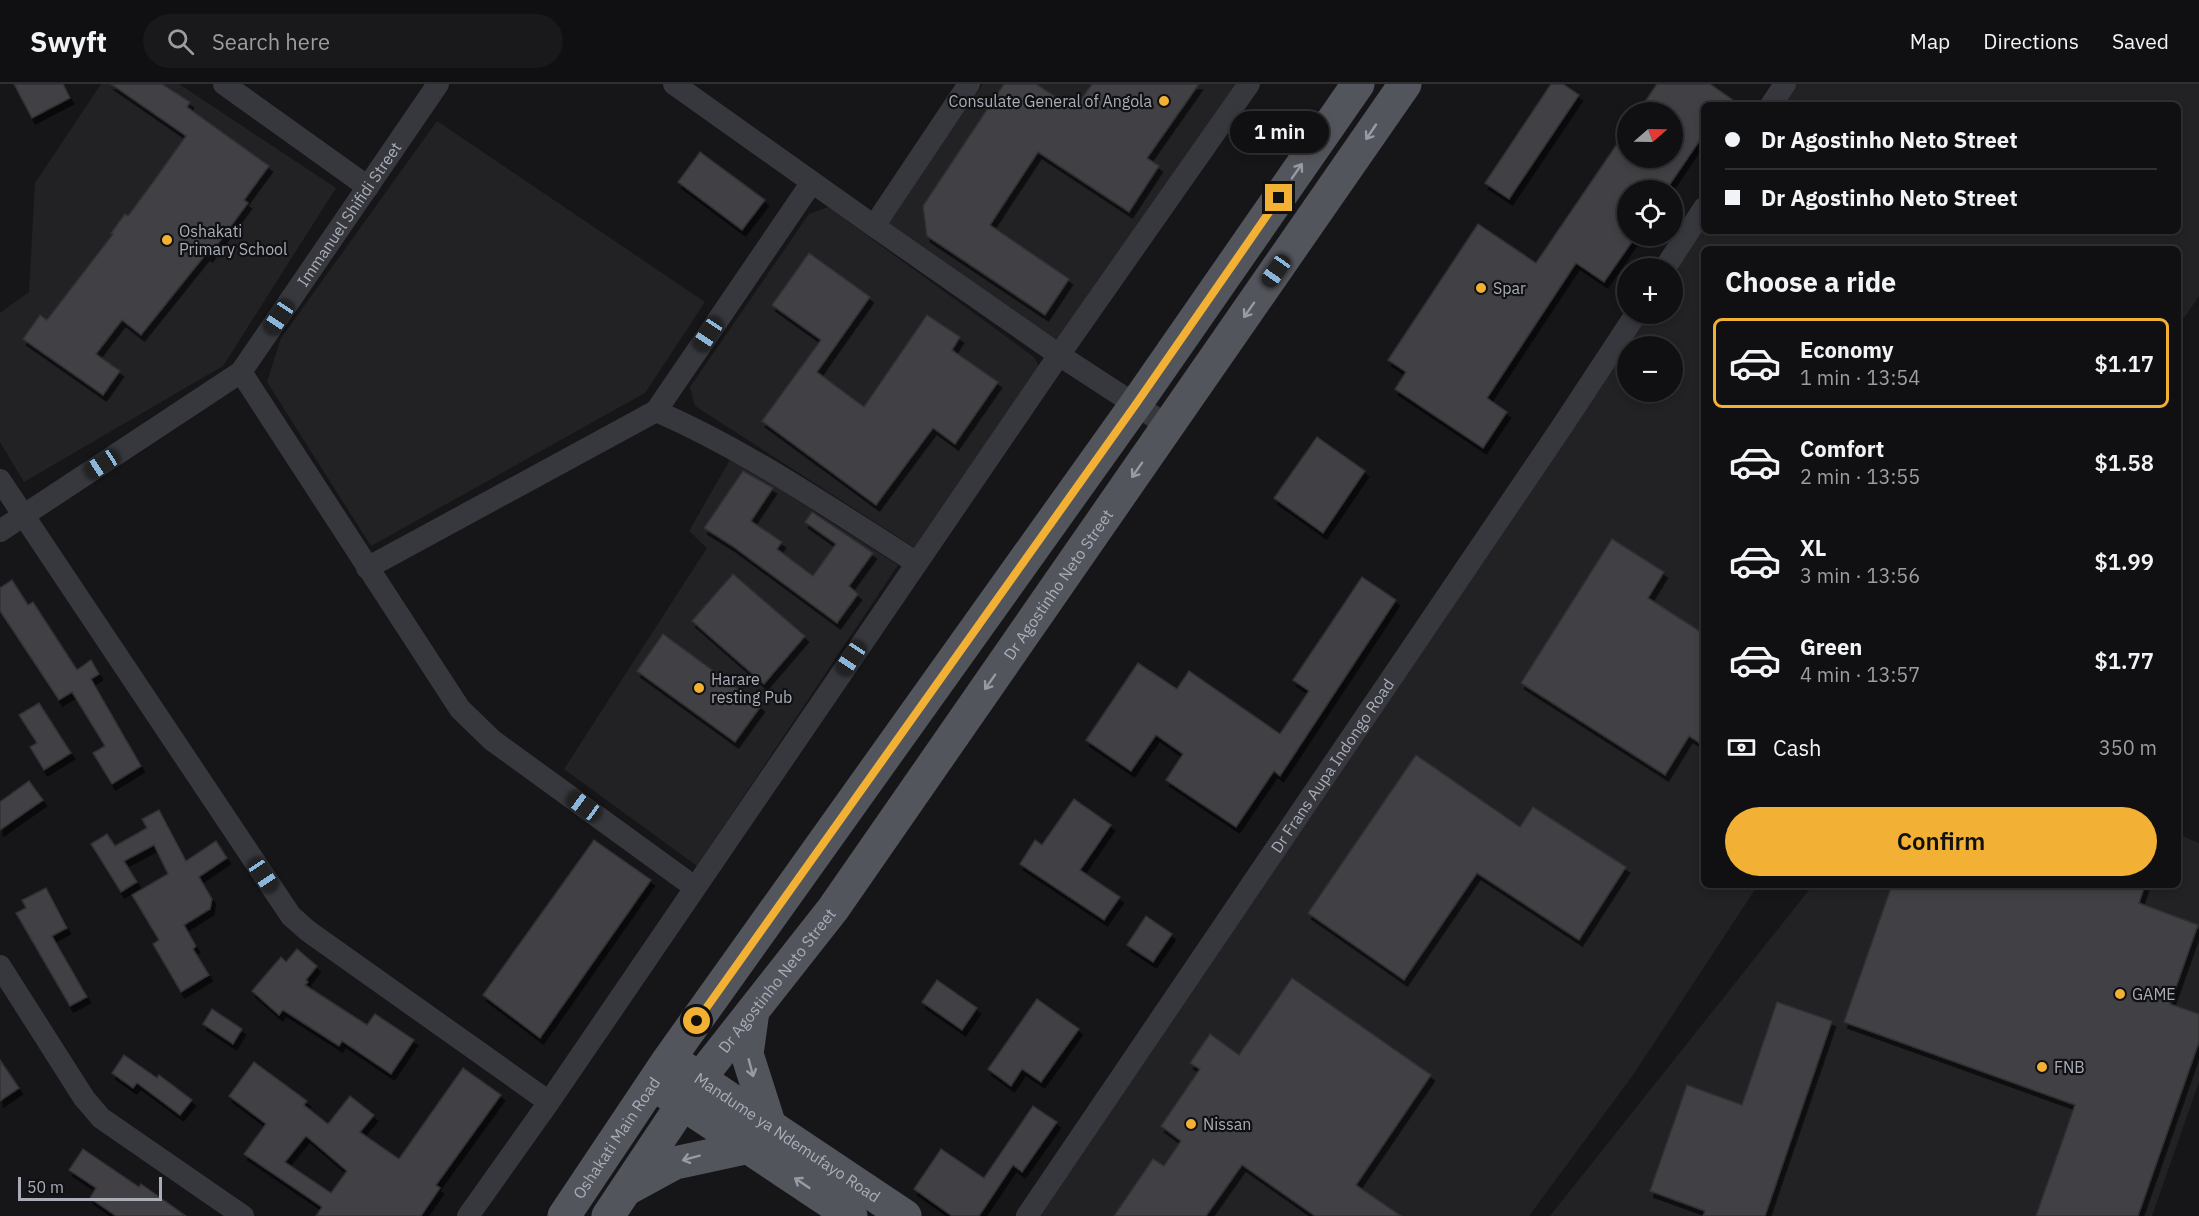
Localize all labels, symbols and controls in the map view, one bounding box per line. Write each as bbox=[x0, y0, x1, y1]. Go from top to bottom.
search box bbox=[143, 14, 563, 68]
text: Swyft bbox=[30, 23, 107, 60]
icon: search bbox=[164, 25, 197, 58]
text: Search here bbox=[212, 27, 330, 56]
text: Map bbox=[1910, 27, 1950, 55]
text: Directions bbox=[1983, 27, 2079, 55]
text: Saved bbox=[2112, 27, 2169, 55]
place label: Consulate General of Angola bbox=[948, 91, 1152, 111]
marker: Consulate General of Angola bbox=[1157, 94, 1171, 108]
north arrow bbox=[1617, 102, 1683, 168]
map controls bbox=[1617, 102, 1683, 402]
callout: 1 min bbox=[1230, 111, 1328, 153]
text: 1 min bbox=[1254, 118, 1305, 145]
one-way arrow bbox=[1365, 124, 1378, 141]
text: Dr Agostinho Neto Street bbox=[1761, 125, 2018, 154]
street label: Immanuel Shifidi Street bbox=[293, 138, 405, 290]
one-way arrow bbox=[1291, 164, 1303, 180]
button: locate bbox=[1617, 180, 1683, 246]
text: Dr Agostinho Neto Street bbox=[1761, 183, 2018, 212]
route end bbox=[1265, 184, 1292, 211]
place label: Oshakati Primary School bbox=[179, 221, 287, 259]
marker: Oshakati Primary School bbox=[160, 233, 174, 247]
car bbox=[1258, 251, 1294, 291]
button: + bbox=[1617, 258, 1683, 324]
text: Choose a ride bbox=[1725, 264, 1896, 299]
place label: Spar bbox=[1493, 278, 1526, 298]
marker: Spar bbox=[1474, 281, 1488, 295]
car bbox=[261, 297, 297, 337]
one-way arrow bbox=[1242, 301, 1255, 318]
car bbox=[690, 314, 726, 354]
text: Economy bbox=[1800, 335, 1894, 364]
button: − bbox=[1617, 336, 1683, 402]
icon: car bbox=[1728, 336, 1782, 390]
text: $1.17 bbox=[2095, 349, 2154, 378]
text: 1 min · 13:54 bbox=[1800, 364, 1920, 391]
text: Comfort bbox=[1800, 434, 1884, 463]
icon: car bbox=[1728, 435, 1782, 489]
car bbox=[82, 447, 122, 481]
text: $1.58 bbox=[2095, 448, 2154, 477]
one-way arrow bbox=[1131, 462, 1143, 478]
text: 2 min · 13:55 bbox=[1800, 463, 1920, 490]
street label: Dr Agostinho Neto Street bbox=[999, 505, 1117, 663]
text: XL bbox=[1800, 533, 1826, 562]
icon: car bbox=[1728, 534, 1782, 588]
text: $1.99 bbox=[2095, 547, 2154, 576]
text: 3 min · 13:56 bbox=[1800, 562, 1920, 589]
text: Green bbox=[1800, 632, 1862, 661]
icon: car bbox=[1728, 633, 1782, 687]
car bbox=[833, 638, 869, 678]
text: $1.77 bbox=[2095, 646, 2154, 675]
text: 4 min · 13:57 bbox=[1800, 661, 1920, 688]
place label: Harare resting Pub bbox=[711, 669, 792, 707]
one-way arrow bbox=[984, 674, 996, 690]
street label: Dr Frans Aupa Indongo Road bbox=[1266, 675, 1398, 856]
marker: Harare resting Pub bbox=[692, 681, 706, 695]
icon: cash bbox=[1725, 731, 1758, 764]
text: Cash bbox=[1773, 733, 1822, 762]
text: 350 m bbox=[2099, 734, 2157, 761]
car bbox=[564, 788, 604, 824]
button: Confirm bbox=[1725, 807, 2157, 876]
car bbox=[245, 855, 281, 895]
street label: Dr Agostinho Neto Street bbox=[714, 904, 840, 1057]
place label: GAME bbox=[2132, 984, 2176, 1004]
marker: GAME bbox=[2113, 987, 2127, 1001]
route start bbox=[683, 1007, 710, 1034]
place label: FNB bbox=[2054, 1057, 2085, 1077]
one-way arrow bbox=[745, 1058, 757, 1077]
marker: FNB bbox=[2035, 1060, 2049, 1074]
street label: Mandume ya Ndemufayo Road bbox=[691, 1068, 884, 1207]
street label: Oshakati Main Road bbox=[568, 1073, 664, 1203]
place label: Nissan bbox=[1203, 1114, 1251, 1134]
marker: Nissan bbox=[1184, 1117, 1198, 1131]
one-way arrow bbox=[682, 1153, 701, 1165]
scale bar bbox=[18, 1174, 162, 1202]
text: 50 m bbox=[27, 1177, 64, 1197]
one-way arrow bbox=[794, 1177, 811, 1190]

